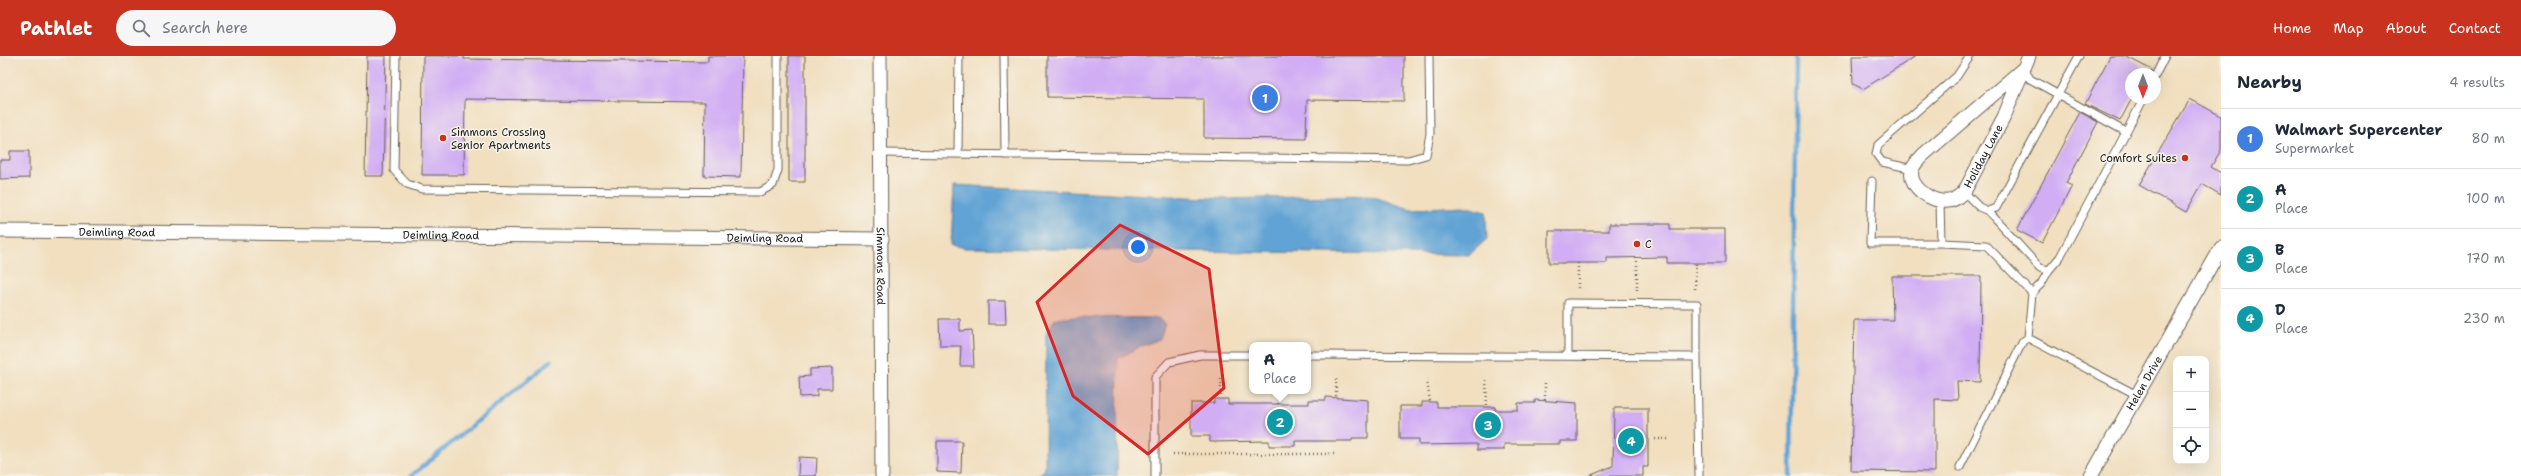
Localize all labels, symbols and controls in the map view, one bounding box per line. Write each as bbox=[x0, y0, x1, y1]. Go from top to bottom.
search box bbox=[116, 10, 396, 46]
text: Pathlet bbox=[20, 16, 92, 41]
icon: search bbox=[130, 17, 152, 39]
text: Search here bbox=[162, 18, 248, 38]
text: Home bbox=[2273, 19, 2312, 37]
text: Map bbox=[2334, 19, 2364, 37]
text: About bbox=[2386, 19, 2427, 37]
text: Contact bbox=[2449, 19, 2501, 37]
north arrow bbox=[2125, 68, 2161, 104]
text: Nearby bbox=[2237, 71, 2302, 93]
text: 4 results bbox=[2449, 74, 2505, 91]
pin: 1 bbox=[1252, 83, 1278, 113]
text: Walmart Supercenter bbox=[2275, 120, 2443, 140]
street label: Holiday Lane bbox=[1960, 122, 2007, 191]
place label: Simmons Crossing Senior Apartments bbox=[451, 125, 551, 153]
text: 1 bbox=[2247, 130, 2253, 147]
text: 80 m bbox=[2471, 130, 2505, 147]
marker: Simmons Crossing Senior Apartments bbox=[438, 133, 448, 143]
text: Supermarket bbox=[2275, 140, 2354, 157]
place label: Comfort Suites bbox=[2100, 151, 2177, 166]
marker: Comfort Suites bbox=[2180, 153, 2190, 163]
text: A bbox=[2275, 180, 2287, 200]
text: 2 bbox=[2245, 190, 2255, 207]
text: 100 m bbox=[2466, 190, 2505, 207]
text: Place bbox=[2275, 200, 2308, 217]
street label: Deimling Road bbox=[79, 225, 155, 240]
street label: Simmons Road bbox=[873, 227, 888, 305]
street label: Deimling Road bbox=[403, 228, 479, 243]
street label: Deimling Road bbox=[727, 231, 803, 246]
your location bbox=[1128, 237, 1148, 257]
place label: C bbox=[1645, 237, 1652, 252]
marker: C bbox=[1632, 239, 1642, 249]
text: B bbox=[2275, 240, 2284, 260]
text: 3 bbox=[2245, 250, 2255, 267]
text: 170 m bbox=[2467, 250, 2505, 267]
text: Place bbox=[2275, 260, 2308, 277]
text: D bbox=[2275, 300, 2286, 320]
text: 4 bbox=[2245, 310, 2255, 327]
text: 230 m bbox=[2463, 310, 2505, 327]
text: Place bbox=[2275, 320, 2308, 337]
popup bbox=[1249, 342, 1311, 394]
text: A bbox=[1263, 350, 1275, 370]
street label: Helen Drive bbox=[2123, 353, 2166, 413]
map controls bbox=[2173, 356, 2209, 464]
button: + bbox=[2173, 356, 2209, 392]
text: Place bbox=[1263, 370, 1297, 387]
button: − bbox=[2173, 392, 2209, 428]
pin: 2 bbox=[1267, 407, 1293, 437]
pin: 3 bbox=[1475, 410, 1501, 440]
pin: 4 bbox=[1618, 426, 1644, 456]
button: locate bbox=[2173, 428, 2209, 464]

